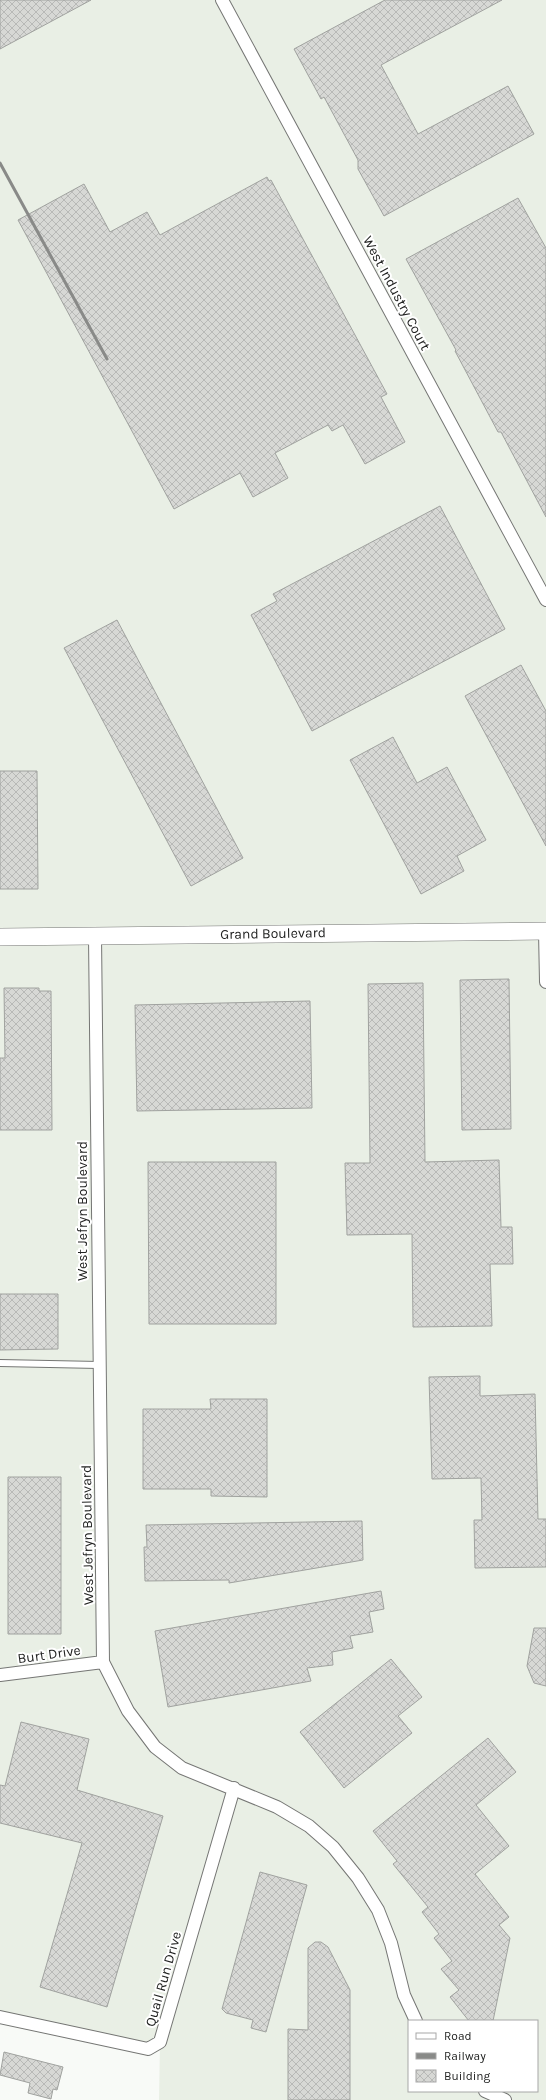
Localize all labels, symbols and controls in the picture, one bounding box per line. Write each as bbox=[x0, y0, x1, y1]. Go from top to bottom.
street label: West Industry Court bbox=[359, 233, 434, 353]
street label: Grand Boulevard bbox=[220, 924, 326, 943]
street label: West Jefryn Boulevard bbox=[74, 1141, 91, 1281]
street label: West Jefryn Boulevard bbox=[78, 1465, 97, 1605]
street label: Burt Drive bbox=[16, 1642, 82, 1667]
street label: Quail Run Drive bbox=[142, 1930, 185, 2029]
legend bbox=[408, 2020, 538, 2092]
text: Road bbox=[444, 2029, 472, 2043]
text: Railway bbox=[444, 2049, 486, 2063]
text: Building bbox=[444, 2069, 491, 2083]

